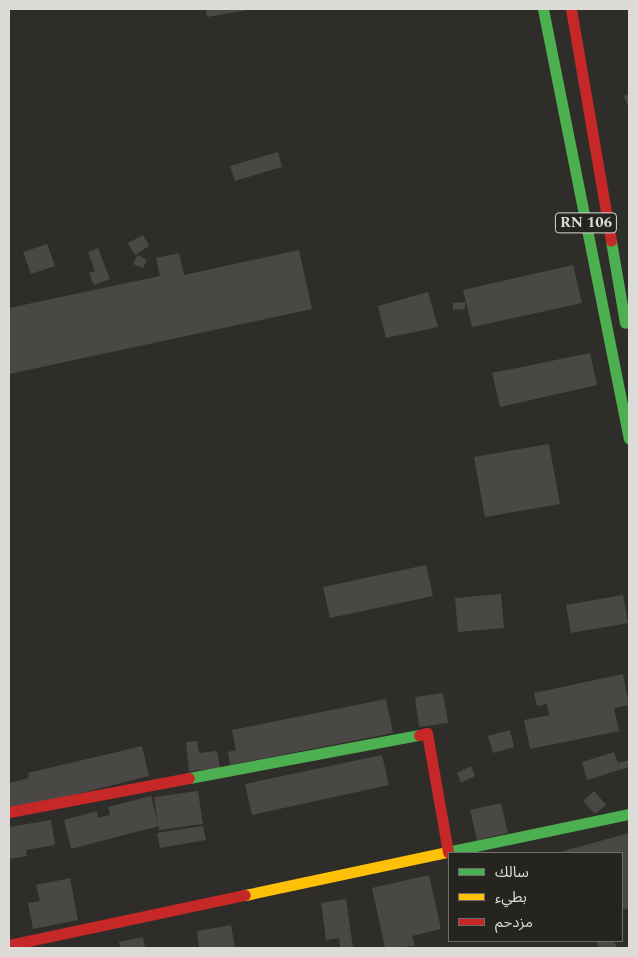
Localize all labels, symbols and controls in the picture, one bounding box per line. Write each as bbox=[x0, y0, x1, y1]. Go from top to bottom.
road number: RN 106 bbox=[555, 210, 617, 236]
legend bbox=[448, 852, 623, 942]
text: سالك bbox=[495, 861, 529, 884]
text: بطيء bbox=[495, 886, 527, 909]
text: مزدحم bbox=[495, 911, 533, 934]

